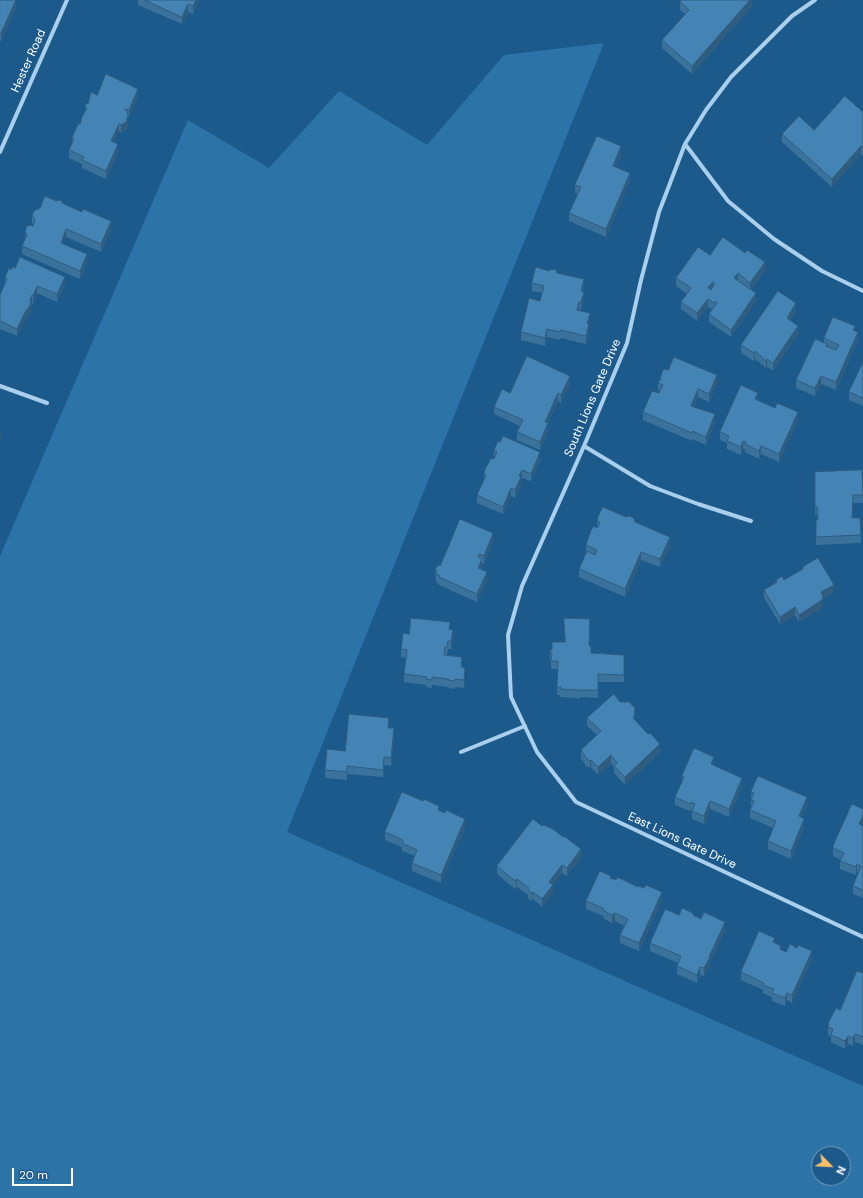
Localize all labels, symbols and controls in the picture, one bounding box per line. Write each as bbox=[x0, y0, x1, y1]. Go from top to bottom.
street label: Hester Road bbox=[9, 27, 49, 95]
street label: South Lions Gate Drive bbox=[562, 337, 624, 459]
street label: East Lions Gate Drive bbox=[626, 810, 738, 872]
north arrow bbox=[811, 1146, 851, 1186]
scale bar bbox=[14, 1160, 75, 1186]
text: N bbox=[833, 1164, 849, 1177]
text: 20 m bbox=[19, 1167, 48, 1183]

